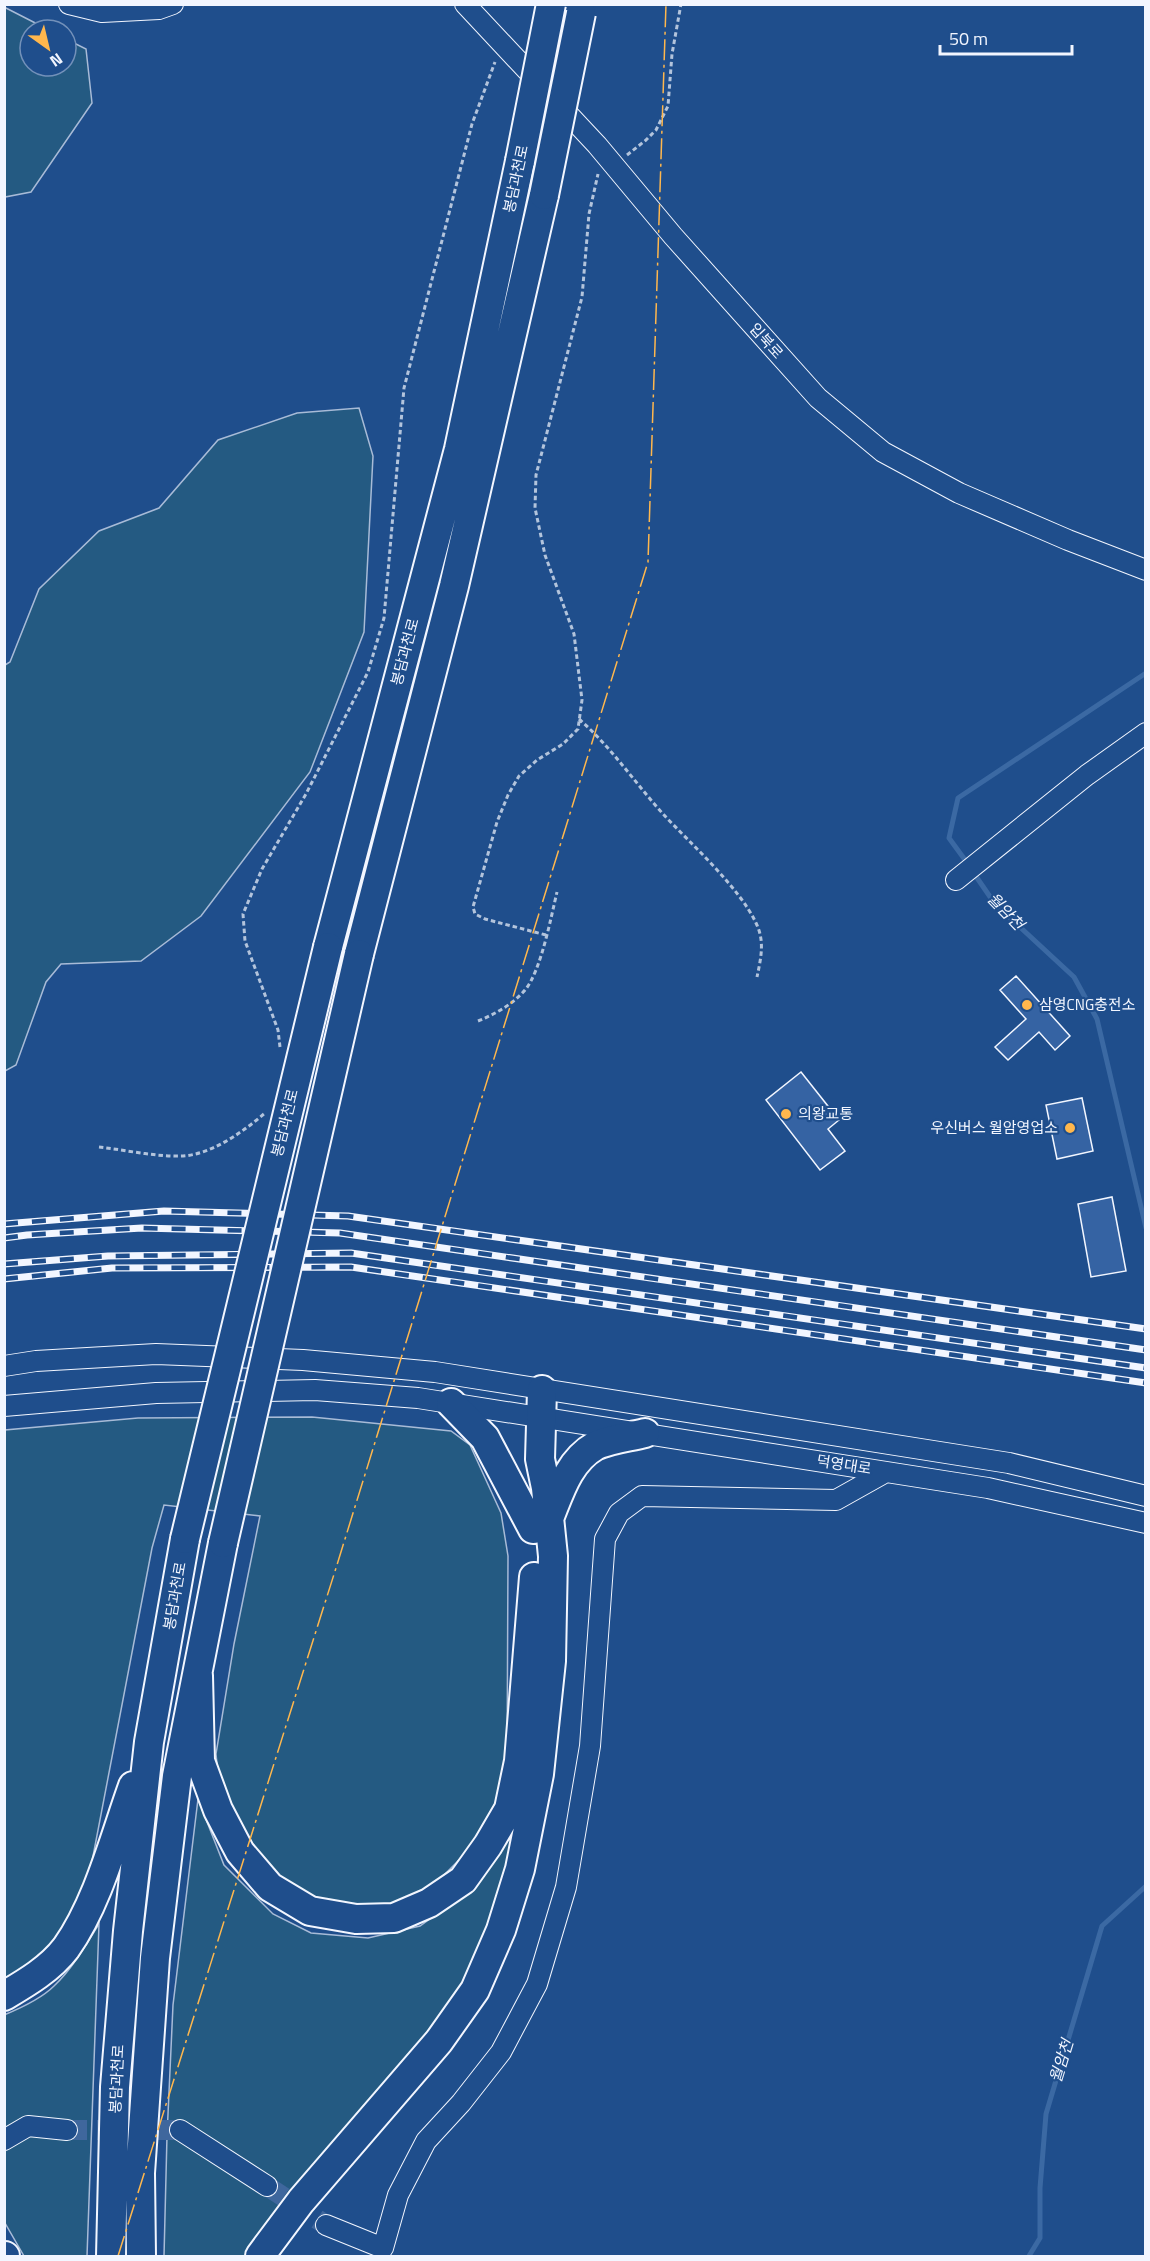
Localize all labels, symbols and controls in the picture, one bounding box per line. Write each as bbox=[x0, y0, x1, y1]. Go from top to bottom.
north arrow bbox=[18, 18, 78, 78]
scale bar bbox=[940, 18, 1072, 56]
text: 50 m bbox=[949, 25, 988, 52]
text: N bbox=[45, 47, 68, 73]
street label: 봉담과천로 bbox=[497, 143, 534, 215]
street label: 입북로 bbox=[744, 318, 789, 364]
street label: 봉담과천로 bbox=[384, 616, 425, 688]
water label: 월암천 bbox=[982, 887, 1032, 937]
place label: 삼영CNG충전소 bbox=[1039, 993, 1136, 1016]
marker: 삼영CNG충전소 bbox=[1020, 998, 1034, 1012]
street label: 봉담과천로 bbox=[265, 1087, 304, 1159]
place label: 의왕교통 bbox=[798, 1102, 853, 1125]
marker: 의왕교통 bbox=[779, 1107, 793, 1121]
place label: 우신버스 월암영업소 bbox=[930, 1116, 1058, 1139]
marker: 우신버스 월암영업소 bbox=[1063, 1121, 1077, 1135]
street label: 덕영대로 bbox=[815, 1449, 873, 1480]
street label: 봉담과천로 bbox=[157, 1560, 192, 1632]
water label: 월암천 bbox=[1043, 2034, 1080, 2086]
street label: 봉담과천로 bbox=[103, 2044, 130, 2114]

